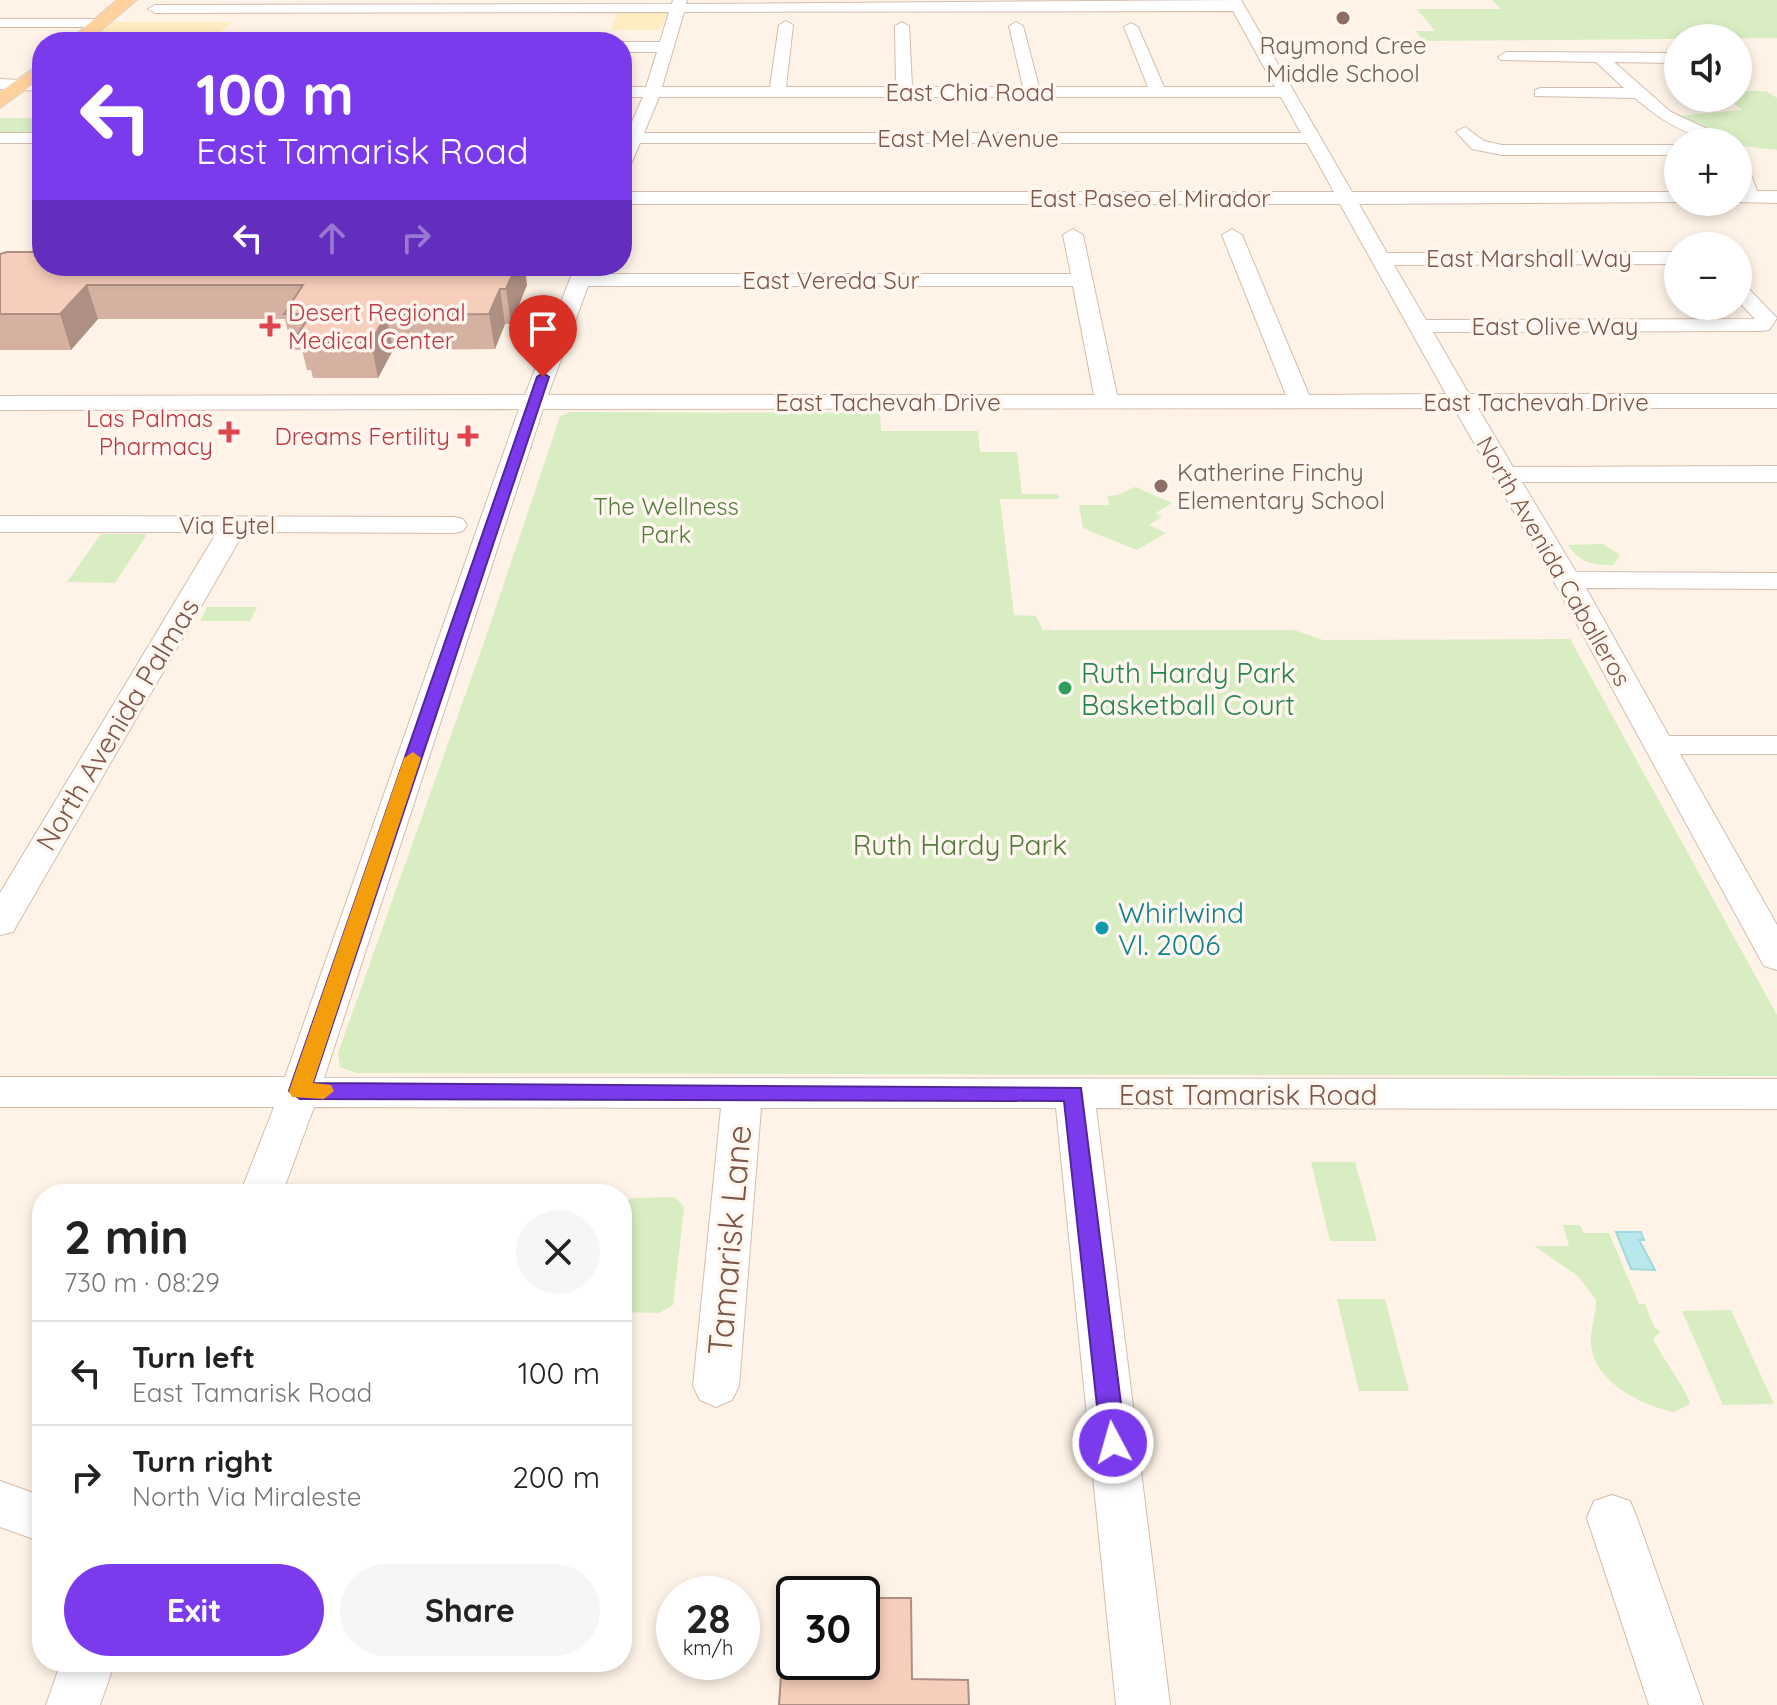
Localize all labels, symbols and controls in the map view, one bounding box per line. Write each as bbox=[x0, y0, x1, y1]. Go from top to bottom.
marker: Raymond Cree Middle School bbox=[1334, 9, 1352, 27]
map controls bbox=[1664, 24, 1752, 320]
button: sound bbox=[1664, 24, 1752, 112]
place label: Raymond Cree Middle School bbox=[1259, 30, 1427, 88]
text: 100 m bbox=[196, 59, 354, 129]
icon: left bbox=[64, 64, 168, 168]
street label: East Chia Road bbox=[885, 77, 1055, 107]
street label: East Mel Avenue bbox=[877, 123, 1059, 153]
text: East Tamarisk Road bbox=[196, 128, 529, 173]
button: + bbox=[1664, 128, 1752, 216]
street label: East Paseo el Mirador bbox=[1029, 183, 1271, 213]
icon: left bbox=[226, 216, 270, 260]
icon: ahead bbox=[310, 216, 354, 260]
icon: right bbox=[394, 216, 438, 260]
button: − bbox=[1664, 232, 1752, 320]
street label: East Marshall Way bbox=[1426, 243, 1632, 273]
street label: East Vereda Sur bbox=[742, 265, 920, 295]
pin bbox=[509, 295, 577, 377]
place label: Desert Regional Medical Center bbox=[288, 297, 466, 355]
icon: arrive bbox=[521, 307, 565, 351]
street label: East Olive Way bbox=[1472, 311, 1639, 341]
marker: Desert Regional Medical Center bbox=[259, 315, 281, 337]
street label: East Tachevah Drive bbox=[775, 387, 1001, 417]
street label: East Tachevah Drive bbox=[1423, 387, 1649, 417]
place label: Las Palmas Pharmacy bbox=[86, 403, 213, 461]
place label: Dreams Fertility bbox=[274, 421, 450, 451]
marker: Las Palmas Pharmacy bbox=[220, 423, 238, 441]
marker: Dreams Fertility bbox=[457, 425, 479, 447]
street label: North Avenida Caballeros bbox=[1470, 431, 1638, 691]
place label: Katherine Finchy Elementary School bbox=[1177, 457, 1385, 515]
marker: Katherine Finchy Elementary School bbox=[1152, 477, 1170, 495]
park label: The Wellness Park bbox=[593, 491, 739, 549]
street label: Via Eytel bbox=[179, 510, 275, 540]
street label: North Avenida Palmas bbox=[28, 591, 206, 857]
place label: Ruth Hardy Park Basketball Court bbox=[1081, 655, 1296, 722]
marker: Ruth Hardy Park Basketball Court bbox=[1056, 679, 1074, 697]
park label: Ruth Hardy Park bbox=[853, 827, 1067, 862]
place label: Whirlwind VI. 2006 bbox=[1118, 895, 1244, 962]
marker: Whirlwind VI. 2006 bbox=[1093, 919, 1111, 937]
street label: East Tamarisk Road bbox=[1119, 1077, 1377, 1112]
street label: Tamarisk Lane bbox=[698, 1123, 760, 1357]
text: 2 min bbox=[64, 1206, 189, 1266]
button: close bbox=[516, 1210, 600, 1294]
text: 730 m · 08:29 bbox=[64, 1266, 220, 1299]
text: Turn left bbox=[132, 1338, 255, 1376]
icon: left bbox=[64, 1351, 108, 1395]
text: 100 m bbox=[518, 1354, 600, 1392]
text: East Tamarisk Road bbox=[132, 1376, 372, 1409]
position arrow bbox=[1071, 1401, 1155, 1485]
text: Turn right bbox=[132, 1442, 273, 1480]
icon: right bbox=[64, 1455, 108, 1499]
text: 200 m bbox=[512, 1458, 600, 1496]
text: North Via Miraleste bbox=[132, 1480, 362, 1513]
button: Exit bbox=[64, 1564, 324, 1656]
button: Share bbox=[340, 1564, 600, 1656]
speed limit sign: 30 bbox=[776, 1576, 880, 1680]
text: 28 bbox=[686, 1593, 730, 1643]
text: km/h bbox=[683, 1635, 733, 1660]

